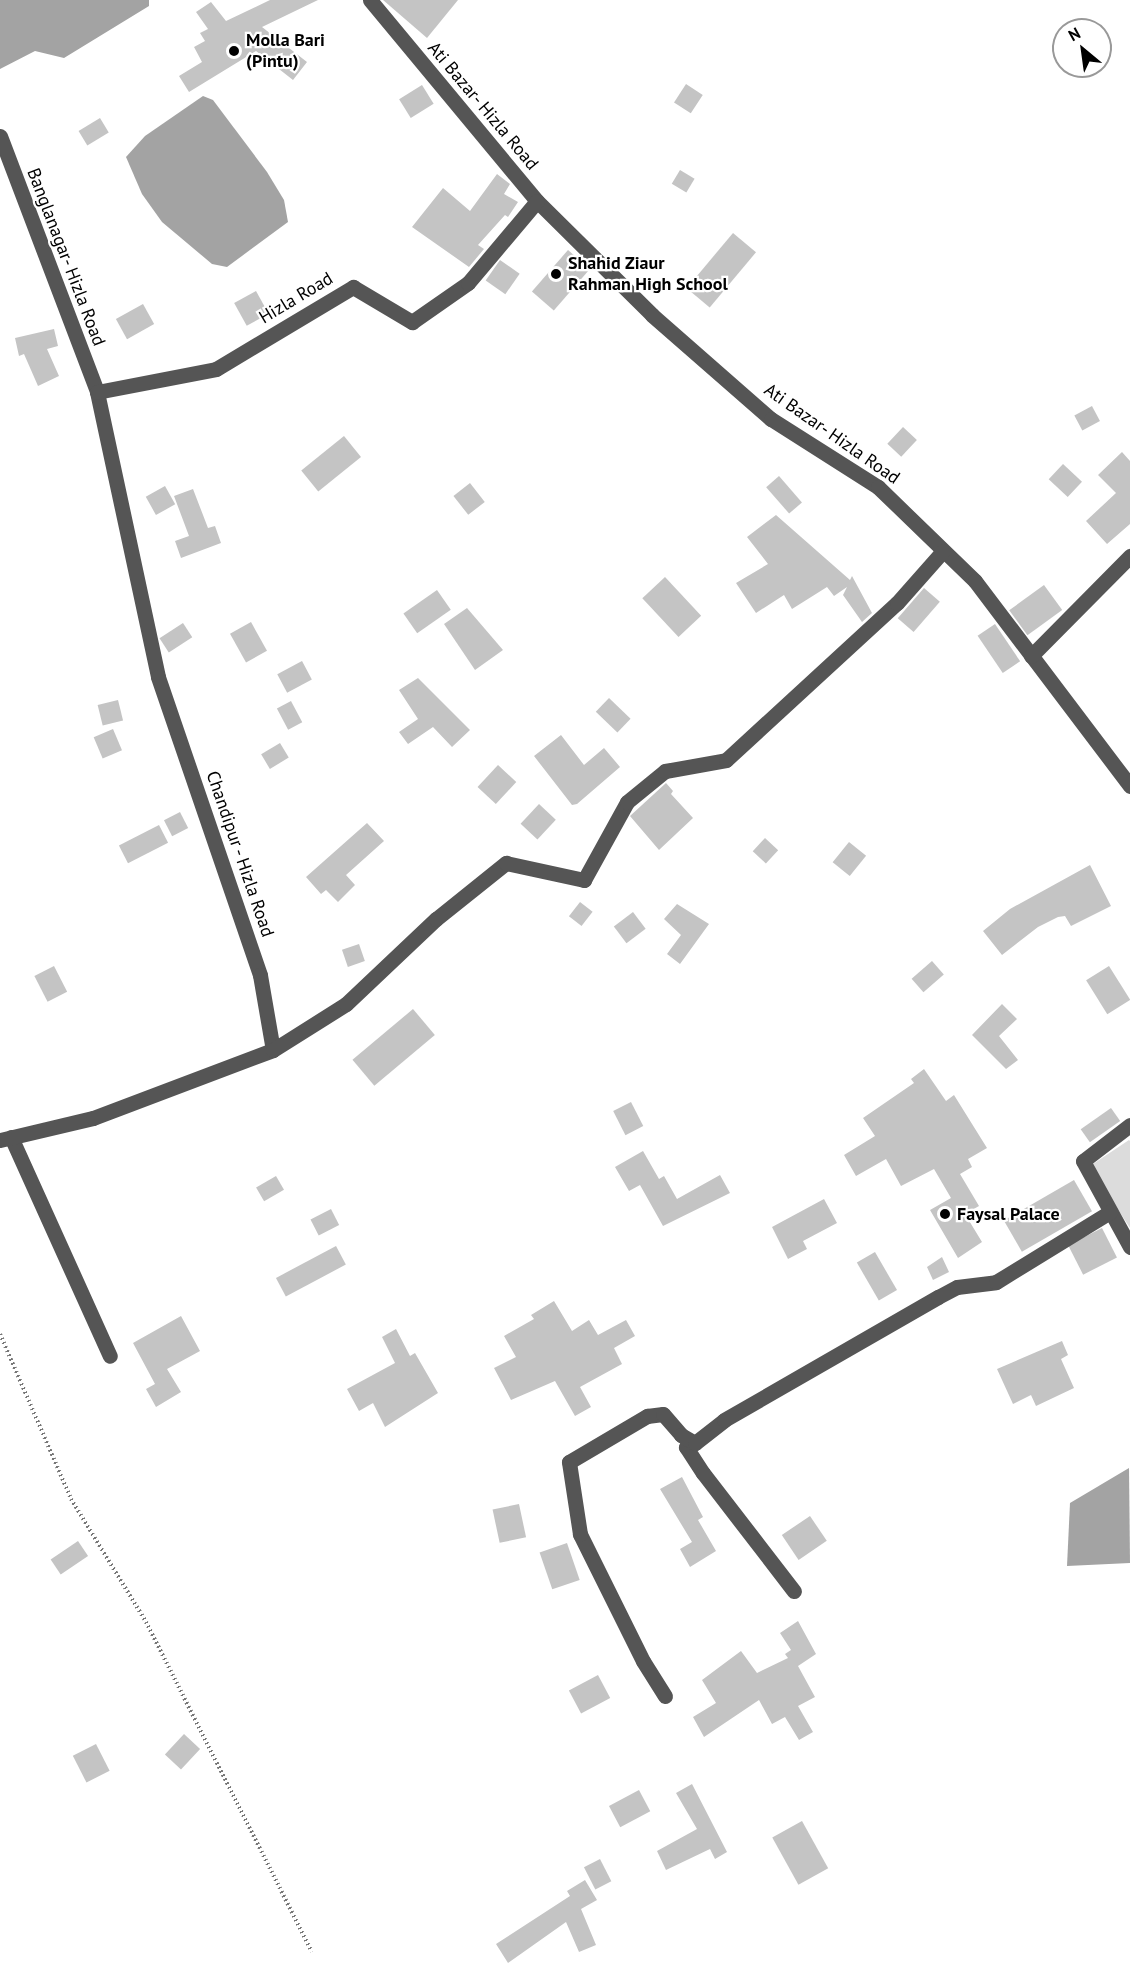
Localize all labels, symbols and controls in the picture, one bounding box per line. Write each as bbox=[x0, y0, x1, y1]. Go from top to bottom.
north arrow bbox=[1052, 18, 1112, 78]
text: N bbox=[1065, 23, 1084, 45]
place label: Molla Bari (Pintu) bbox=[246, 30, 325, 72]
street label: Ati Bazar- Hizla Road bbox=[423, 37, 543, 175]
marker: Molla Bari (Pintu) bbox=[227, 44, 241, 58]
street label: Banglanagar- Hizla Road bbox=[22, 164, 110, 350]
place label: Shahid Ziaur Rahman High School bbox=[568, 253, 728, 296]
marker: Shahid Ziaur Rahman High School bbox=[549, 267, 563, 281]
street label: Hizla Road bbox=[255, 268, 337, 328]
street label: Ati Bazar- Hizla Road bbox=[760, 379, 904, 489]
street label: Chandipur - Hizla Road bbox=[201, 767, 279, 941]
place label: Faysal Palace bbox=[957, 1203, 1060, 1225]
marker: Faysal Palace bbox=[938, 1207, 952, 1221]

